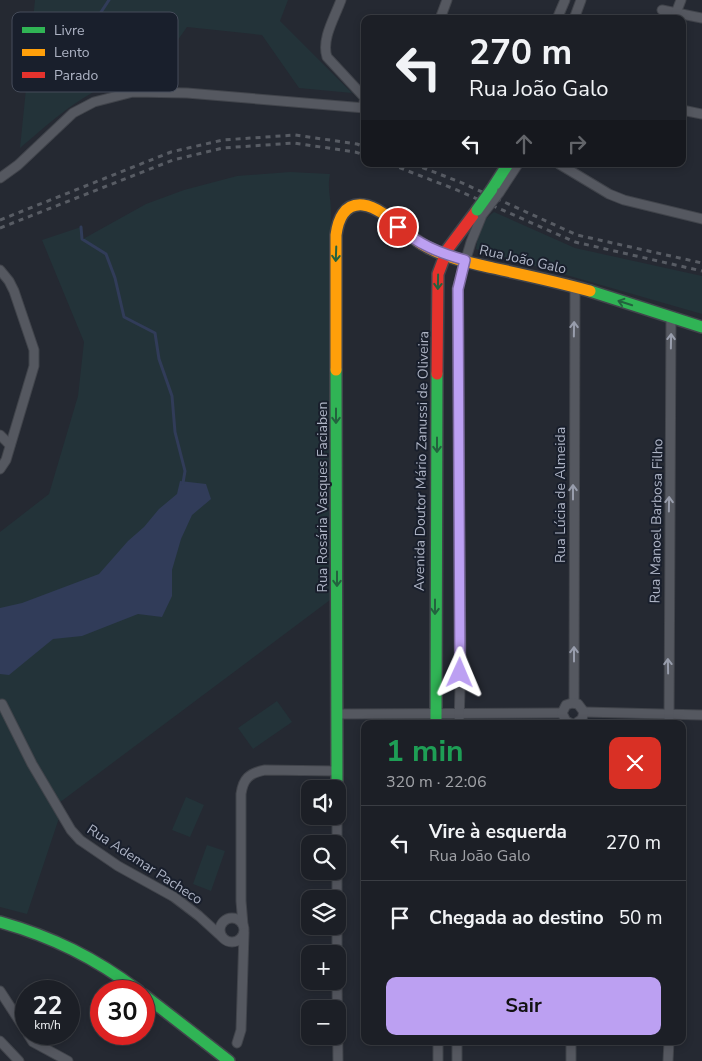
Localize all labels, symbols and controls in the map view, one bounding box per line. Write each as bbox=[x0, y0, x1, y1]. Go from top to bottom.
legend bbox=[12, 12, 178, 92]
text: Livre bbox=[54, 21, 84, 40]
text: 270 m bbox=[469, 29, 572, 76]
icon: left bbox=[386, 35, 451, 100]
text: Lento bbox=[54, 43, 90, 62]
text: Parado bbox=[54, 66, 98, 85]
text: Rua João Galo bbox=[469, 74, 609, 104]
icon: left bbox=[457, 130, 485, 158]
icon: ahead bbox=[510, 130, 538, 158]
icon: right bbox=[563, 130, 591, 158]
pin bbox=[377, 206, 419, 248]
icon: arrive bbox=[384, 213, 412, 241]
street label: Rua João Galo bbox=[477, 240, 568, 279]
one-way arrow bbox=[331, 246, 340, 262]
one-way arrow bbox=[433, 274, 443, 290]
one-way arrow bbox=[617, 298, 633, 307]
one-way arrow bbox=[569, 321, 579, 338]
street label: Avenida Doutor Mário Zanussi de Oliveira bbox=[410, 331, 433, 591]
one-way arrow bbox=[666, 333, 676, 350]
street label: Rua Rosária Vasques Faciaben bbox=[313, 402, 332, 592]
one-way arrow bbox=[331, 408, 341, 424]
street label: Rua Lúcia de Almeida bbox=[551, 427, 570, 563]
one-way arrow bbox=[432, 436, 441, 452]
street label: Rua Manoel Barbosa Filho bbox=[646, 438, 667, 604]
one-way arrow bbox=[568, 484, 578, 500]
one-way arrow bbox=[665, 496, 674, 512]
one-way arrow bbox=[332, 570, 342, 587]
one-way arrow bbox=[430, 598, 440, 615]
position arrow bbox=[433, 646, 485, 698]
one-way arrow bbox=[569, 646, 579, 662]
one-way arrow bbox=[663, 658, 673, 674]
text: 1 min bbox=[386, 731, 464, 772]
button: close bbox=[609, 737, 661, 789]
text: 320 m · 22:06 bbox=[386, 771, 487, 793]
map controls bbox=[301, 780, 346, 1045]
button: sound bbox=[301, 780, 346, 825]
text: Vire à esquerda bbox=[429, 819, 567, 845]
street label: Rua Ademar Pacheco bbox=[83, 820, 206, 909]
icon: left bbox=[386, 829, 414, 857]
text: 270 m bbox=[606, 830, 661, 856]
button: search bbox=[301, 835, 346, 880]
text: Rua João Galo bbox=[429, 845, 531, 867]
button: layers bbox=[301, 890, 346, 935]
icon: arrive bbox=[386, 904, 414, 932]
text: Chegada ao destino bbox=[429, 905, 604, 931]
text: 50 m bbox=[619, 905, 663, 931]
button: + bbox=[301, 945, 346, 990]
button: Sair bbox=[386, 977, 661, 1035]
speed limit sign: 30 bbox=[90, 980, 155, 1045]
text: 22 bbox=[32, 989, 63, 1023]
button: − bbox=[301, 1000, 346, 1045]
text: km/h bbox=[34, 1017, 61, 1033]

